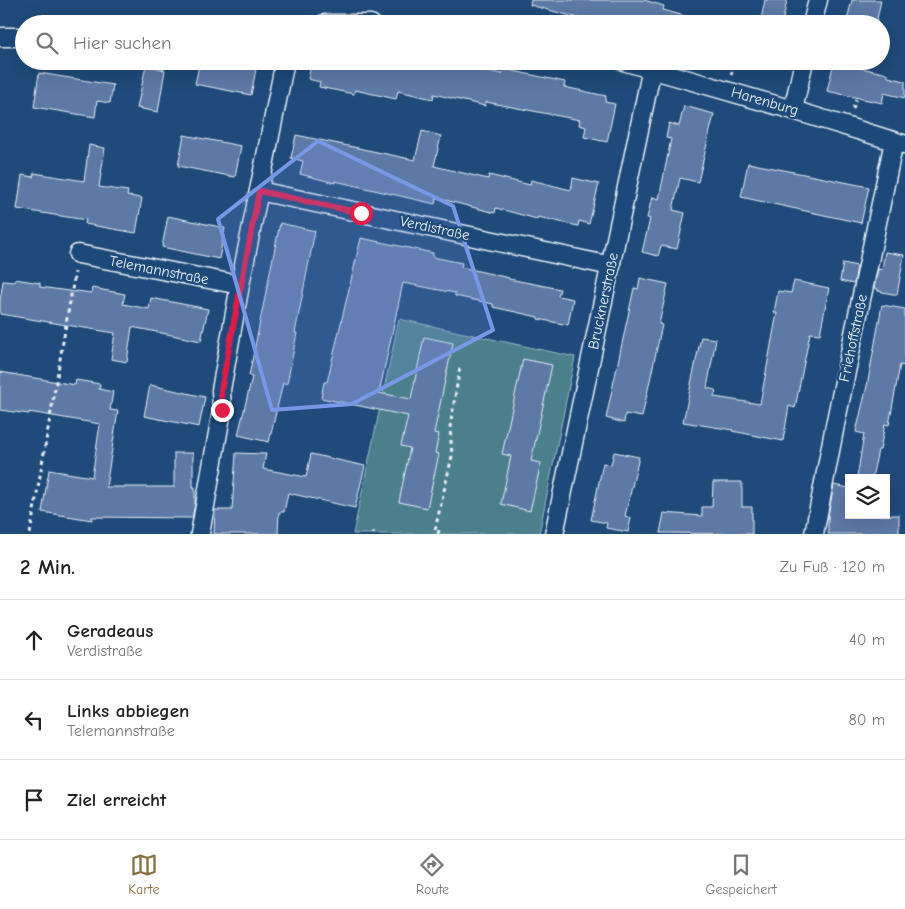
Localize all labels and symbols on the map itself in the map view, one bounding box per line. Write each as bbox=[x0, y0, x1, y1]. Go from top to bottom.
street label: Harenburg bbox=[729, 83, 801, 119]
route start bbox=[350, 202, 373, 225]
street label: Verdistraße bbox=[398, 212, 472, 244]
street label: Brucknerstraße bbox=[584, 250, 622, 351]
street label: Telemannstraße bbox=[108, 252, 211, 289]
street label: Friehoffstraße bbox=[835, 292, 871, 383]
route end bbox=[211, 399, 234, 422]

